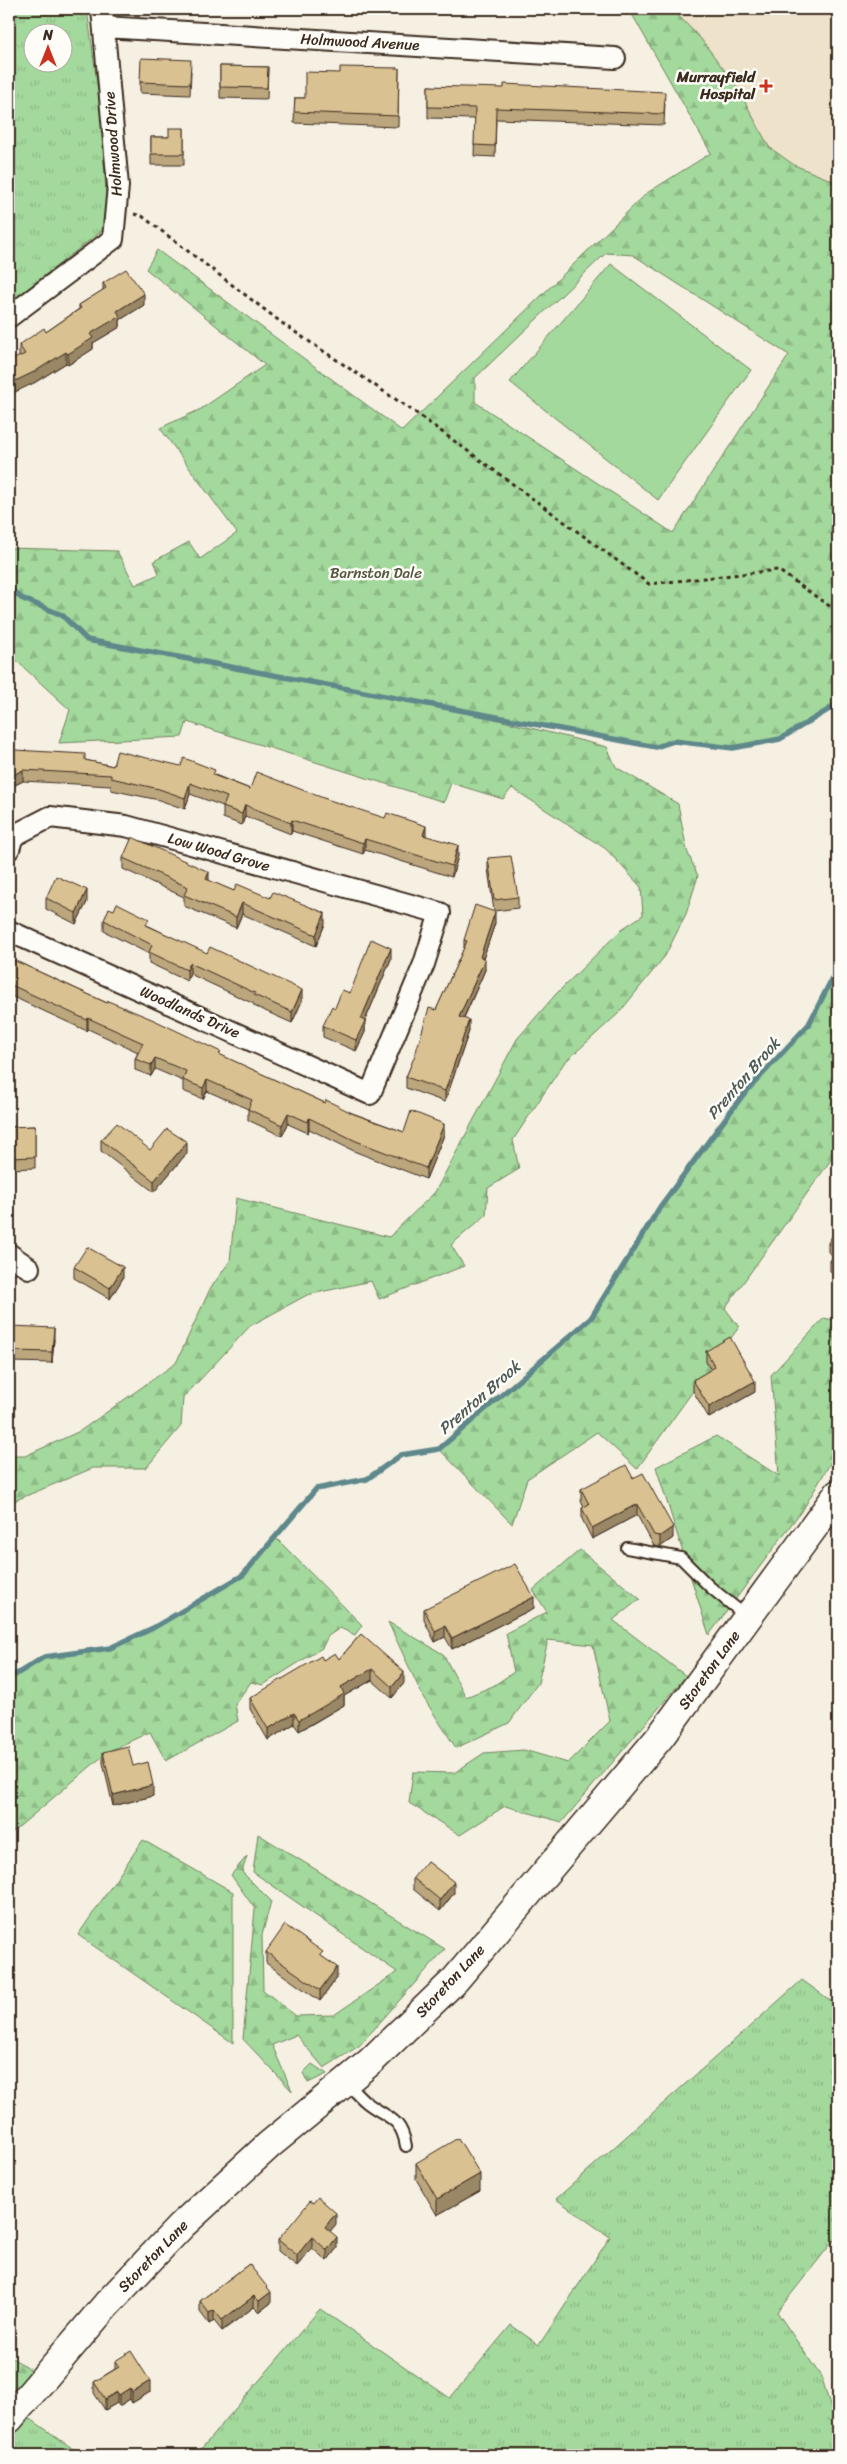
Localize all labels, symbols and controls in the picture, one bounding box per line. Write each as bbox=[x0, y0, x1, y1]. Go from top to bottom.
north arrow bbox=[22, 22, 72, 72]
text: N bbox=[42, 23, 53, 48]
street label: Holmwood Avenue bbox=[300, 26, 420, 58]
place label: Murrayfield Hospital bbox=[676, 64, 756, 107]
marker: Murrayfield Hospital bbox=[759, 79, 773, 93]
street label: Holmwood Drive bbox=[96, 90, 130, 197]
park label: Barnston Dale bbox=[330, 560, 422, 586]
street label: Low Wood Grove bbox=[165, 825, 273, 879]
street label: Woodlands Drive bbox=[136, 978, 245, 1046]
water label: Prenton Brook bbox=[699, 1029, 789, 1126]
water label: Prenton Brook bbox=[431, 1352, 528, 1442]
street label: Storeton Lane bbox=[671, 1624, 747, 1715]
street label: Storeton Lane bbox=[409, 1938, 491, 2024]
street label: Storeton Lane bbox=[111, 2213, 195, 2299]

